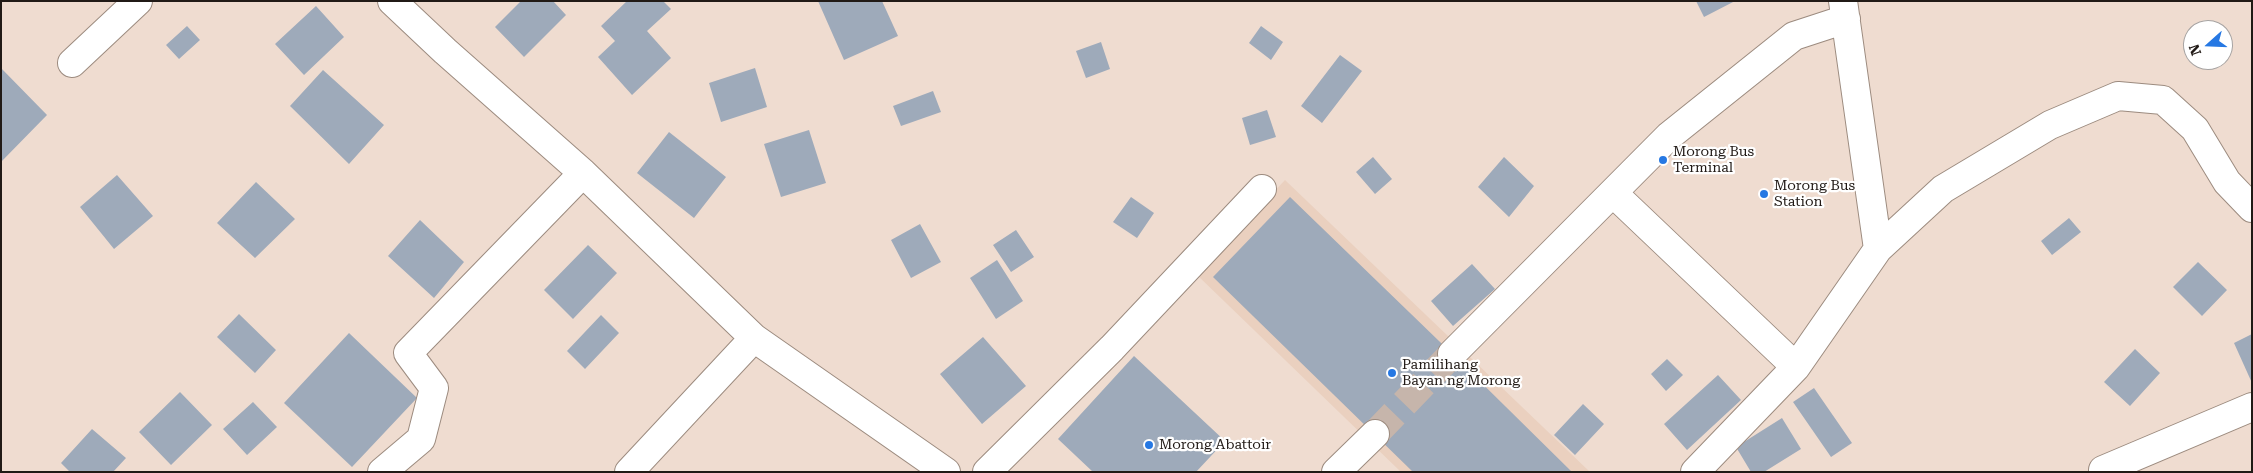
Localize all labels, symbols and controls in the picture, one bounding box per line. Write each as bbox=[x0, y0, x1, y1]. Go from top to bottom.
north arrow bbox=[2183, 20, 2233, 70]
text: N bbox=[2185, 42, 2204, 58]
place label: Morong Bus Terminal bbox=[1673, 144, 1754, 176]
marker: Morong Bus Terminal bbox=[1657, 154, 1669, 166]
place label: Morong Bus Station bbox=[1774, 178, 1855, 210]
marker: Morong Bus Station bbox=[1758, 188, 1770, 200]
place label: Pamilihang Bayan ng Morong bbox=[1402, 357, 1520, 390]
marker: Pamilihang Bayan ng Morong bbox=[1386, 367, 1398, 379]
place label: Morong Abattoir bbox=[1159, 437, 1271, 453]
marker: Morong Abattoir bbox=[1143, 439, 1155, 451]

